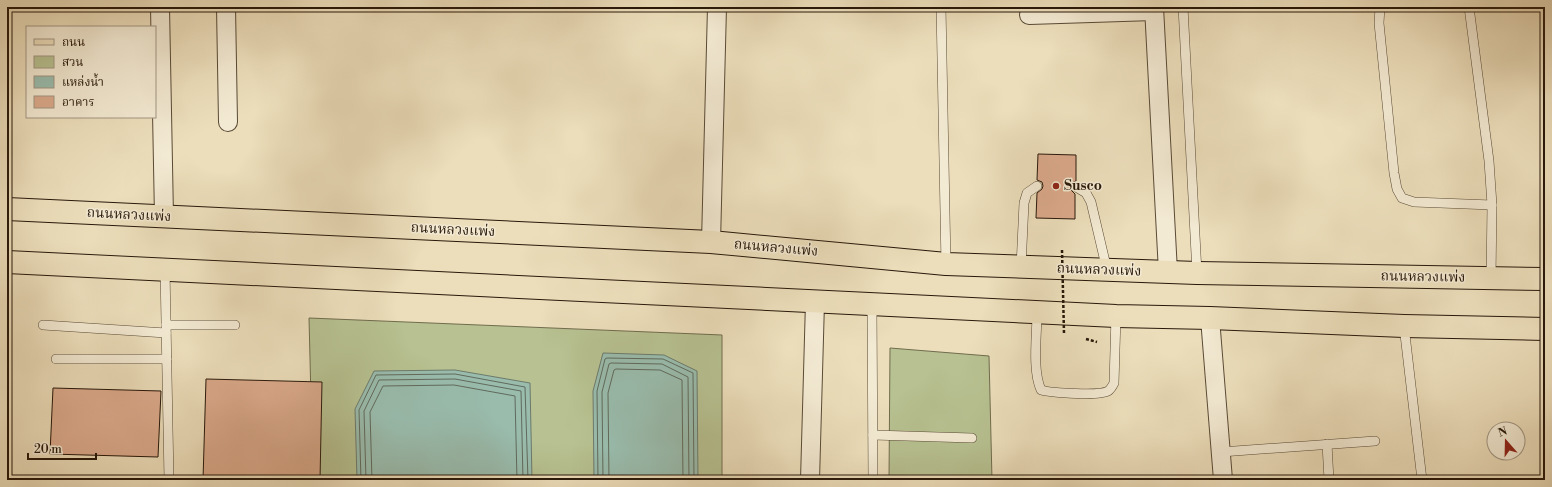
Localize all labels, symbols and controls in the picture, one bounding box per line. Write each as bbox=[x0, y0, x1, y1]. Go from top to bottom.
legend bbox=[26, 26, 156, 118]
text: ถนน bbox=[62, 35, 85, 50]
text: สวน bbox=[62, 55, 84, 70]
text: แหล่งน้ำ bbox=[62, 73, 104, 90]
text: อาคาร bbox=[62, 95, 94, 110]
place label: Susco bbox=[1064, 177, 1102, 195]
marker: Susco bbox=[1051, 181, 1061, 191]
street label: ถนนหลวงแพ่ง bbox=[86, 204, 172, 226]
street label: ถนนหลวงแพ่ง bbox=[410, 219, 496, 241]
street label: ถนนหลวงแพ่ง bbox=[733, 235, 819, 261]
street label: ถนนหลวงแพ่ง bbox=[1056, 260, 1142, 280]
street label: ถนนหลวงแพ่ง bbox=[1381, 267, 1465, 287]
north arrow bbox=[1486, 421, 1526, 461]
text: N bbox=[1496, 424, 1510, 441]
scale bar bbox=[28, 435, 96, 461]
text: 20 m bbox=[34, 442, 62, 457]

